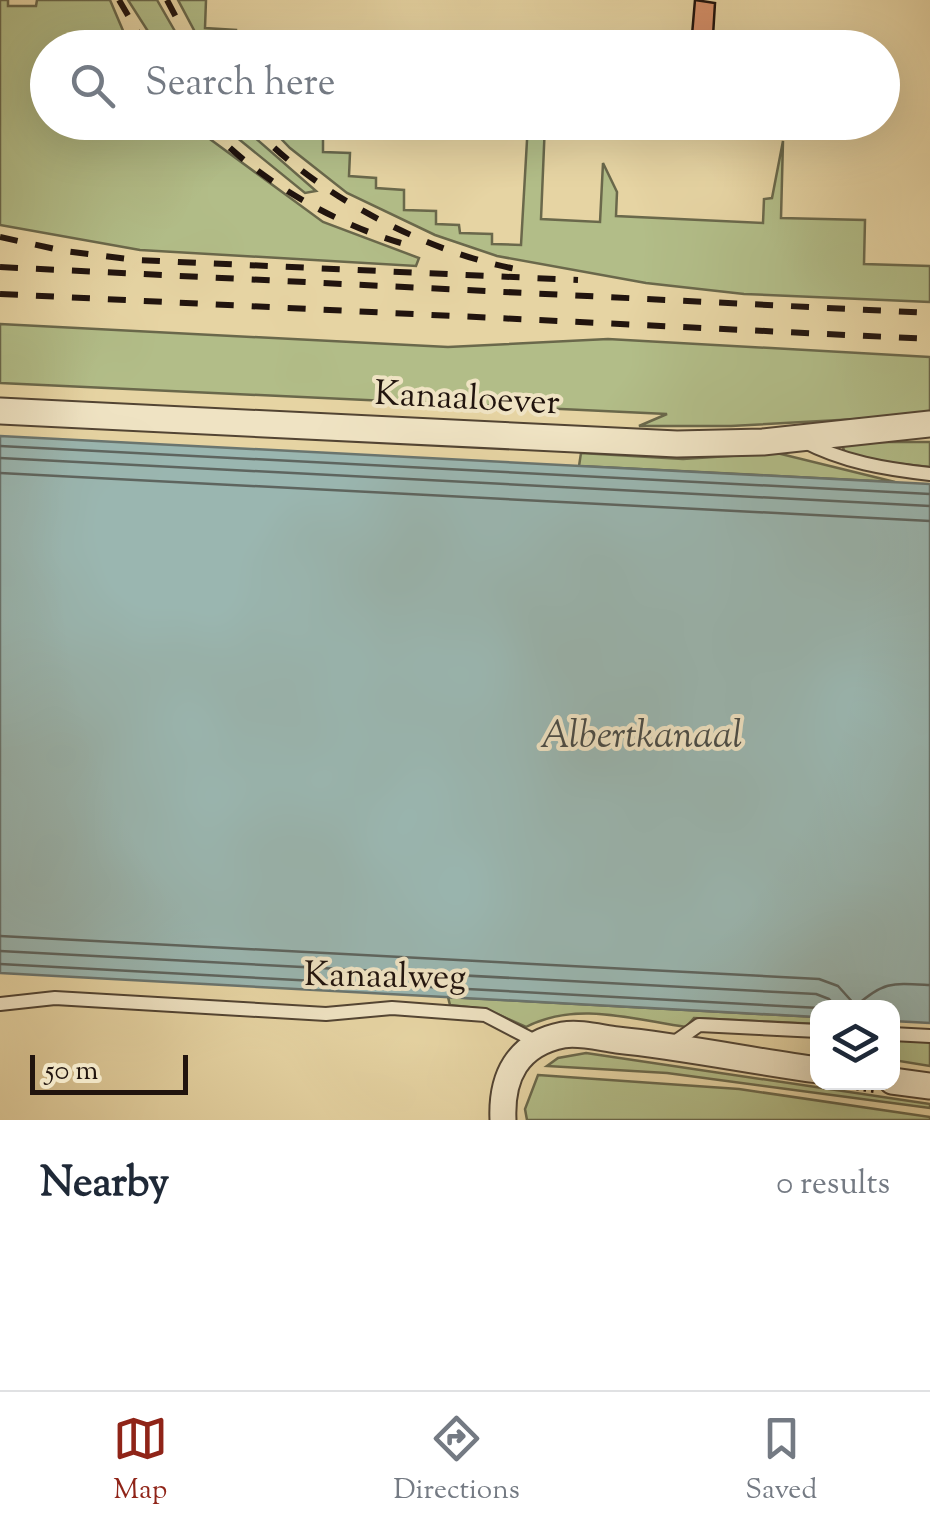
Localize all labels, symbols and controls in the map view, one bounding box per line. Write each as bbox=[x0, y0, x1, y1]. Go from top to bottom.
search box bbox=[30, 30, 900, 140]
icon: search bbox=[65, 58, 120, 113]
text: Search here bbox=[145, 58, 336, 112]
street label: Kanaaloever bbox=[373, 370, 561, 430]
water label: Albertkanaal bbox=[540, 711, 742, 765]
street label: Kanaalweg bbox=[303, 951, 467, 1005]
map controls bbox=[810, 1000, 900, 1090]
button: layers bbox=[810, 1000, 900, 1090]
scale bar bbox=[30, 1050, 188, 1094]
text: 50 m bbox=[45, 1052, 99, 1092]
text: Nearby bbox=[40, 1155, 169, 1215]
text: 0 results bbox=[776, 1162, 890, 1208]
tab: Map bbox=[113, 1411, 168, 1511]
tab: Directions bbox=[393, 1411, 520, 1511]
tab: Saved bbox=[745, 1411, 817, 1511]

